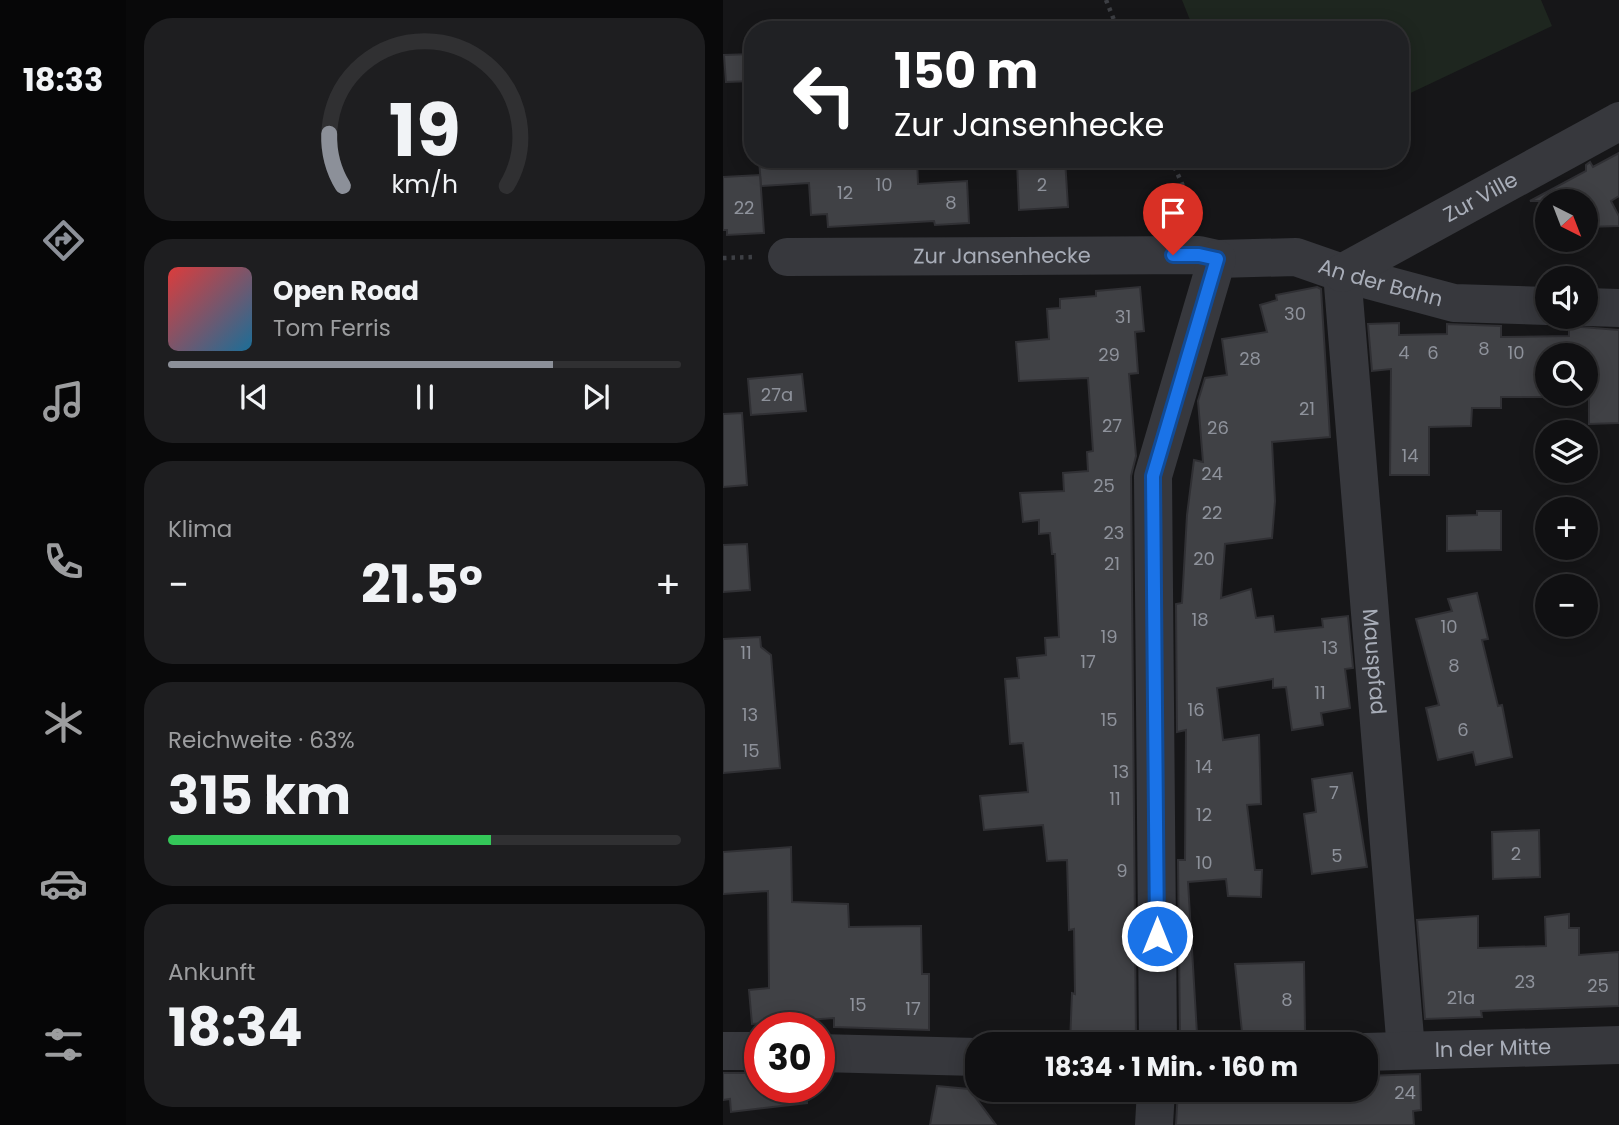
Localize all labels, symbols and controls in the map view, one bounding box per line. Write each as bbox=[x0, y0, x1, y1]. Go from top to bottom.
text: 150 m bbox=[894, 37, 1039, 105]
icon: left bbox=[779, 49, 870, 140]
text: 18:33 bbox=[23, 57, 103, 102]
text: 19 bbox=[388, 80, 461, 181]
text: Zur Jansenhecke bbox=[894, 102, 1164, 147]
street label: Zur Ville bbox=[1438, 165, 1523, 229]
text: km/h bbox=[391, 167, 458, 202]
house number: 10 bbox=[875, 172, 893, 197]
house number: 2 bbox=[1037, 172, 1047, 197]
house number: 12 bbox=[837, 180, 853, 205]
pin bbox=[1143, 183, 1203, 255]
north arrow bbox=[1535, 189, 1598, 252]
map controls bbox=[1535, 189, 1598, 637]
house number: 8 bbox=[945, 190, 957, 215]
icon: arrive bbox=[1154, 194, 1192, 232]
house number: 22 bbox=[734, 195, 754, 220]
icon: directions bbox=[39, 216, 88, 265]
street label: Zur Jansenhecke bbox=[913, 241, 1091, 270]
street label: An der Bahn bbox=[1315, 251, 1446, 313]
button: sound bbox=[1535, 266, 1598, 329]
text: Open Road bbox=[273, 273, 419, 309]
house number: 30 bbox=[1284, 301, 1306, 326]
house number: 31 bbox=[1115, 304, 1131, 329]
text: Tom Ferris bbox=[273, 312, 391, 344]
house number: 8 bbox=[1478, 336, 1490, 361]
house number: 4 bbox=[1398, 340, 1410, 365]
house number: 6 bbox=[1427, 340, 1439, 365]
house number: 10 bbox=[1507, 340, 1525, 365]
house number: 29 bbox=[1098, 342, 1120, 367]
button: search bbox=[1535, 343, 1598, 406]
house number: 28 bbox=[1239, 346, 1261, 371]
icon: music bbox=[39, 377, 88, 426]
icon: previous bbox=[235, 378, 273, 416]
icon: pause bbox=[406, 378, 444, 416]
icon: next bbox=[577, 378, 615, 416]
house number: 27a bbox=[761, 382, 793, 407]
house number: 21 bbox=[1299, 396, 1315, 421]
house number: 27 bbox=[1102, 413, 1122, 438]
house number: 26 bbox=[1207, 415, 1229, 440]
button: layers bbox=[1535, 420, 1598, 483]
house number: 14 bbox=[1401, 443, 1419, 468]
house number: 24 bbox=[1201, 461, 1223, 486]
house number: 25 bbox=[1093, 473, 1115, 498]
button: + bbox=[1535, 497, 1598, 560]
house number: 22 bbox=[1202, 500, 1222, 525]
text: Klima bbox=[168, 513, 232, 545]
house number: 23 bbox=[1104, 520, 1124, 545]
icon: phone bbox=[39, 537, 88, 586]
house number: 20 bbox=[1193, 546, 1215, 571]
text: 21.5° bbox=[361, 548, 483, 621]
house number: 21 bbox=[1104, 551, 1120, 576]
text: − bbox=[168, 558, 189, 611]
text: + bbox=[655, 558, 681, 611]
button: − bbox=[1535, 574, 1598, 637]
house number: 18 bbox=[1191, 607, 1209, 632]
street label: Mauspfad bbox=[1356, 608, 1393, 716]
house number: 10 bbox=[1440, 614, 1458, 639]
house number: 19 bbox=[1100, 624, 1118, 649]
house number: 13 bbox=[1322, 635, 1338, 660]
house number: 11 bbox=[740, 640, 752, 665]
house number: 17 bbox=[1080, 649, 1096, 674]
house number: 8 bbox=[1448, 653, 1460, 678]
house number: 11 bbox=[1314, 680, 1326, 705]
house number: 16 bbox=[1187, 697, 1205, 722]
icon: climate bbox=[39, 698, 88, 747]
house number: 13 bbox=[742, 702, 758, 727]
house number: 15 bbox=[1100, 707, 1118, 732]
house number: 6 bbox=[1457, 717, 1469, 742]
text: Reichweite · 63% bbox=[168, 724, 355, 756]
house number: 15 bbox=[742, 738, 760, 763]
house number: 14 bbox=[1195, 754, 1213, 779]
text: 315 km bbox=[168, 759, 351, 832]
house number: 13 bbox=[1113, 759, 1129, 784]
house number: 7 bbox=[1329, 780, 1339, 805]
house number: 11 bbox=[1109, 786, 1121, 811]
house number: 12 bbox=[1196, 802, 1212, 827]
house number: 2 bbox=[1511, 841, 1521, 866]
house number: 5 bbox=[1331, 843, 1343, 868]
house number: 10 bbox=[1195, 850, 1213, 875]
house number: 9 bbox=[1116, 858, 1128, 883]
icon: car bbox=[39, 859, 88, 908]
position arrow bbox=[1120, 899, 1194, 973]
text: Ankunft bbox=[168, 956, 255, 988]
house number: 23 bbox=[1515, 969, 1535, 994]
house number: 25 bbox=[1587, 973, 1609, 998]
house number: 21a bbox=[1447, 985, 1475, 1010]
house number: 8 bbox=[1281, 987, 1293, 1012]
text: 18:34 bbox=[168, 991, 303, 1064]
house number: 15 bbox=[849, 992, 867, 1017]
house number: 17 bbox=[905, 996, 921, 1021]
speed limit sign: 30 bbox=[744, 1012, 835, 1103]
icon: filters bbox=[39, 1020, 88, 1069]
street label: In der Mitte bbox=[1434, 1032, 1552, 1064]
text: 18:34 · 1 Min. · 160 m bbox=[1045, 1049, 1298, 1085]
house number: 24 bbox=[1394, 1080, 1416, 1105]

